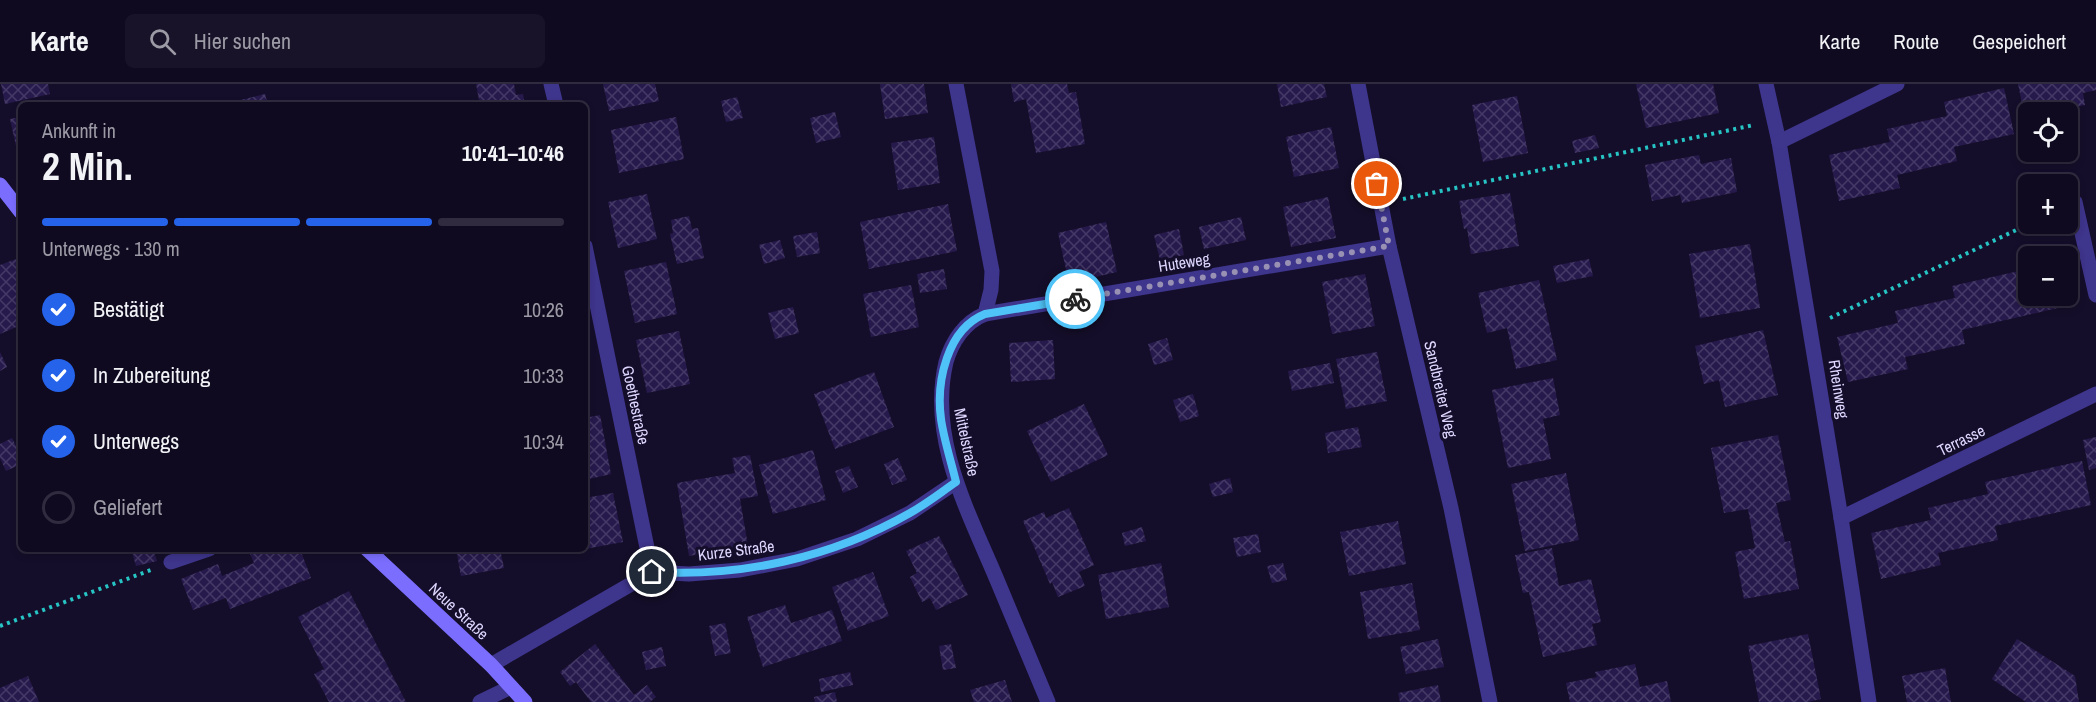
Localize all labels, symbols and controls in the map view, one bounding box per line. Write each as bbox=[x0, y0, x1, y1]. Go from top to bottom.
search box bbox=[125, 14, 545, 68]
text: Karte bbox=[30, 22, 89, 60]
icon: search bbox=[146, 25, 179, 58]
text: Hier suchen bbox=[194, 26, 291, 56]
text: Karte bbox=[1819, 27, 1860, 56]
text: Route bbox=[1893, 27, 1939, 56]
text: Gespeichert bbox=[1972, 27, 2066, 56]
map controls bbox=[2018, 102, 2078, 306]
button: locate bbox=[2018, 102, 2078, 162]
text: Ankunft in bbox=[42, 117, 116, 144]
text: 10:41–10:46 bbox=[462, 138, 564, 168]
text: 2 Min. bbox=[42, 140, 133, 192]
pin bbox=[1351, 158, 1402, 209]
icon: bag bbox=[1360, 167, 1393, 200]
button: + bbox=[2018, 174, 2078, 234]
text: Unterwegs · 130 m bbox=[42, 235, 180, 262]
button: − bbox=[2018, 246, 2078, 306]
street label: Huteweg bbox=[1157, 247, 1212, 277]
courier bbox=[1045, 269, 1105, 329]
icon: bike bbox=[1059, 283, 1092, 316]
icon: check bbox=[42, 293, 75, 326]
text: Bestätigt bbox=[93, 294, 164, 324]
text: 10:26 bbox=[523, 296, 564, 323]
street label: Sandbreiter Weg bbox=[1419, 338, 1463, 440]
street label: Rheinweg bbox=[1824, 358, 1855, 421]
icon: check bbox=[42, 359, 75, 392]
text: In Zubereitung bbox=[93, 360, 210, 390]
text: 10:33 bbox=[523, 362, 564, 389]
street label: Goethestraße bbox=[617, 363, 655, 447]
street label: Mittelstraße bbox=[949, 406, 985, 478]
street label: Terrasse bbox=[1934, 419, 1988, 461]
icon: check bbox=[42, 425, 75, 458]
text: Unterwegs bbox=[93, 426, 179, 456]
text: 10:34 bbox=[523, 428, 564, 455]
text: Geliefert bbox=[93, 492, 162, 522]
street label: Kurze Straße bbox=[696, 534, 776, 566]
pin bbox=[626, 546, 677, 597]
icon: home bbox=[635, 555, 668, 588]
street label: Neue Straße bbox=[424, 578, 494, 644]

